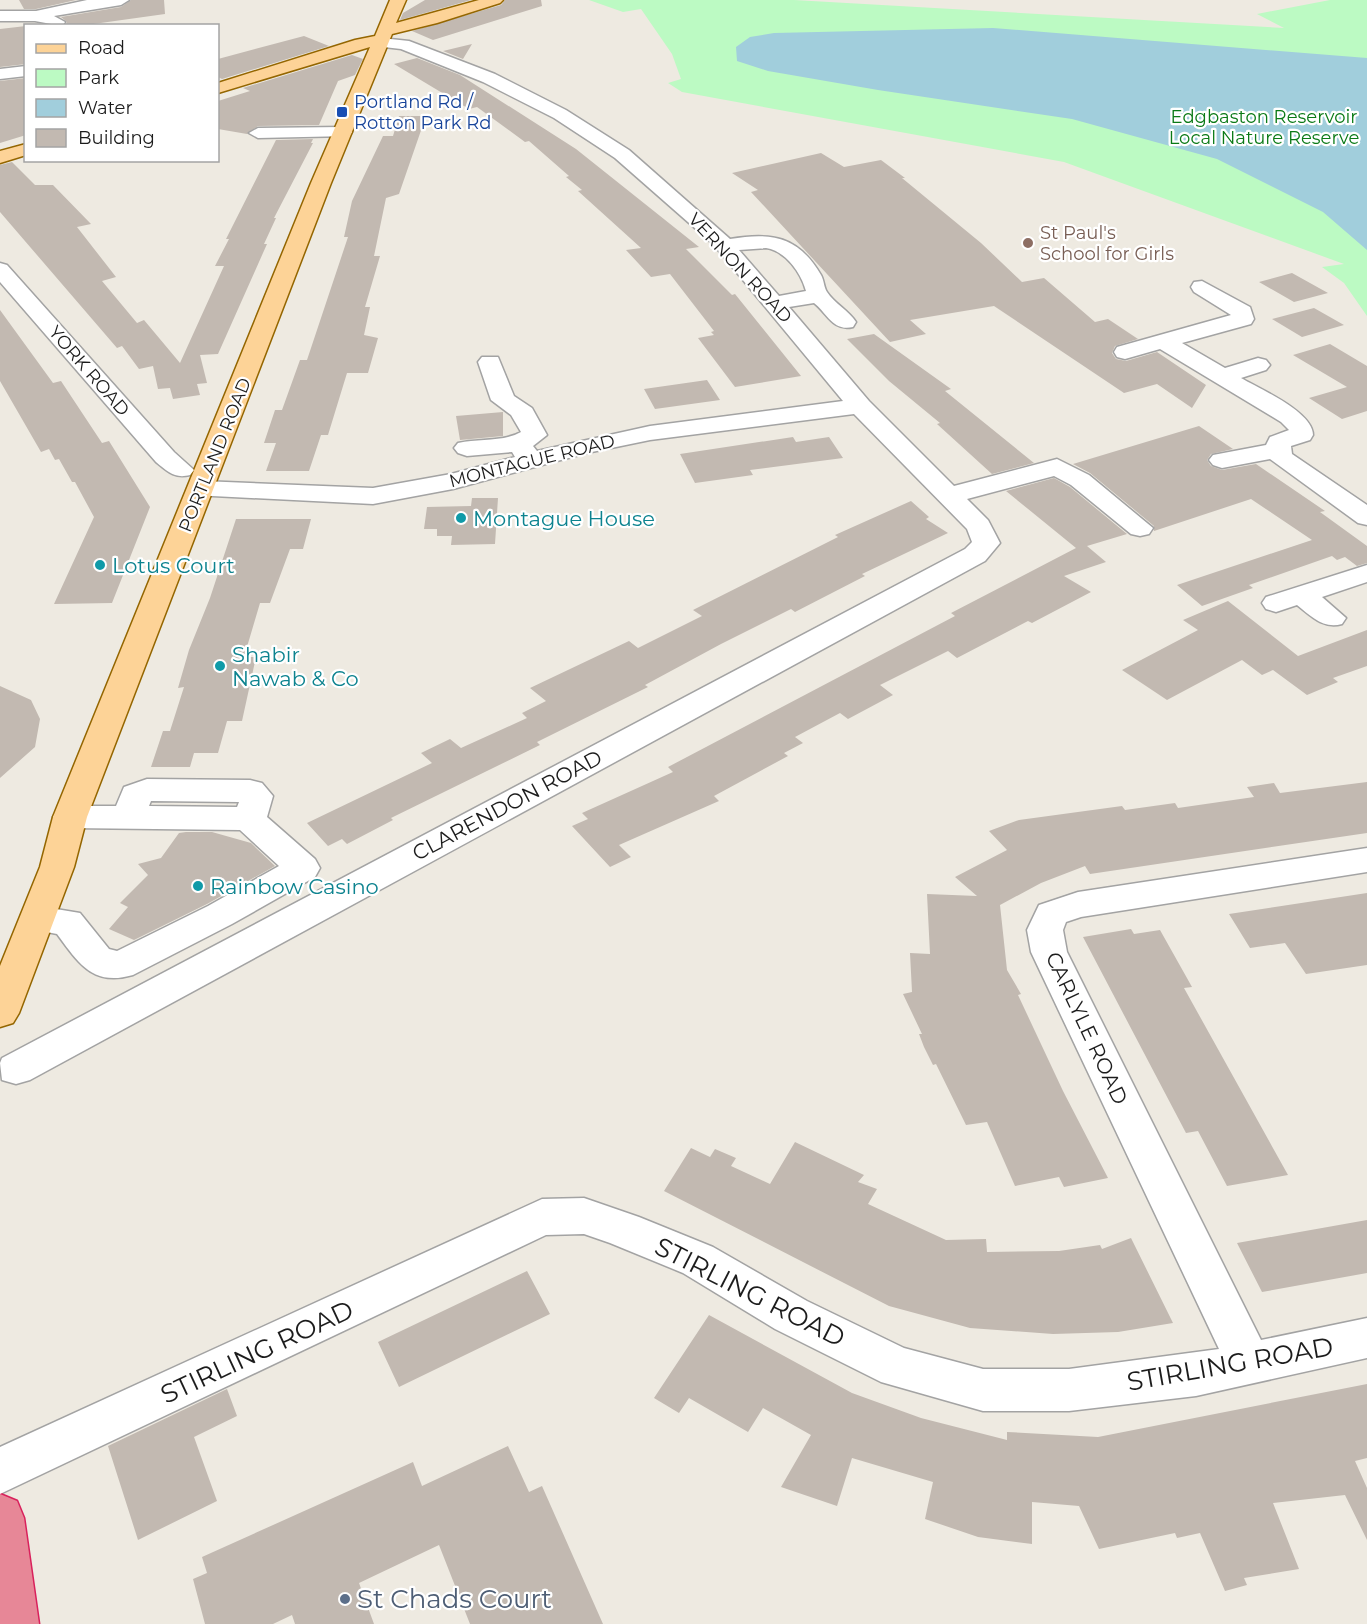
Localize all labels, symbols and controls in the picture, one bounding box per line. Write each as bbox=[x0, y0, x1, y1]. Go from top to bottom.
legend bbox=[24, 24, 219, 162]
text: Road bbox=[78, 37, 125, 59]
text: Park bbox=[78, 67, 119, 89]
place label: Portland Rd / Rotton Park Rd bbox=[354, 91, 492, 134]
text: Water bbox=[78, 97, 133, 119]
marker: Portland Rd / Rotton Park Rd bbox=[335, 105, 349, 119]
park label: Edgbaston Reservoir Local Nature Reserve bbox=[1169, 106, 1359, 149]
text: Building bbox=[78, 127, 155, 149]
street label: VERNON ROAD bbox=[683, 209, 797, 327]
place label: St Paul's School for Girls bbox=[1040, 222, 1174, 265]
marker: St Paul's School for Girls bbox=[1021, 236, 1035, 250]
street label: YORK ROAD bbox=[44, 321, 134, 421]
street label: PORTLAND ROAD bbox=[174, 375, 256, 535]
street label: MONTAGUE ROAD bbox=[447, 430, 617, 492]
place label: Montague House bbox=[473, 506, 655, 531]
marker: Montague House bbox=[454, 511, 468, 525]
place label: Lotus Court bbox=[112, 553, 235, 578]
marker: Lotus Court bbox=[93, 558, 107, 572]
place label: Shabir Nawab & Co bbox=[232, 642, 359, 691]
marker: Shabir Nawab & Co bbox=[213, 659, 227, 673]
street label: CLARENDON ROAD bbox=[408, 744, 606, 866]
place label: Rainbow Casino bbox=[210, 874, 379, 899]
marker: Rainbow Casino bbox=[191, 879, 205, 893]
street label: CARLYLE ROAD bbox=[1041, 948, 1133, 1108]
street label: STIRLING ROAD bbox=[650, 1230, 850, 1354]
street label: STIRLING ROAD bbox=[156, 1293, 358, 1411]
street label: STIRLING ROAD bbox=[1124, 1330, 1336, 1398]
place label: St Chads Court bbox=[357, 1583, 552, 1615]
marker: St Chads Court bbox=[338, 1592, 352, 1606]

